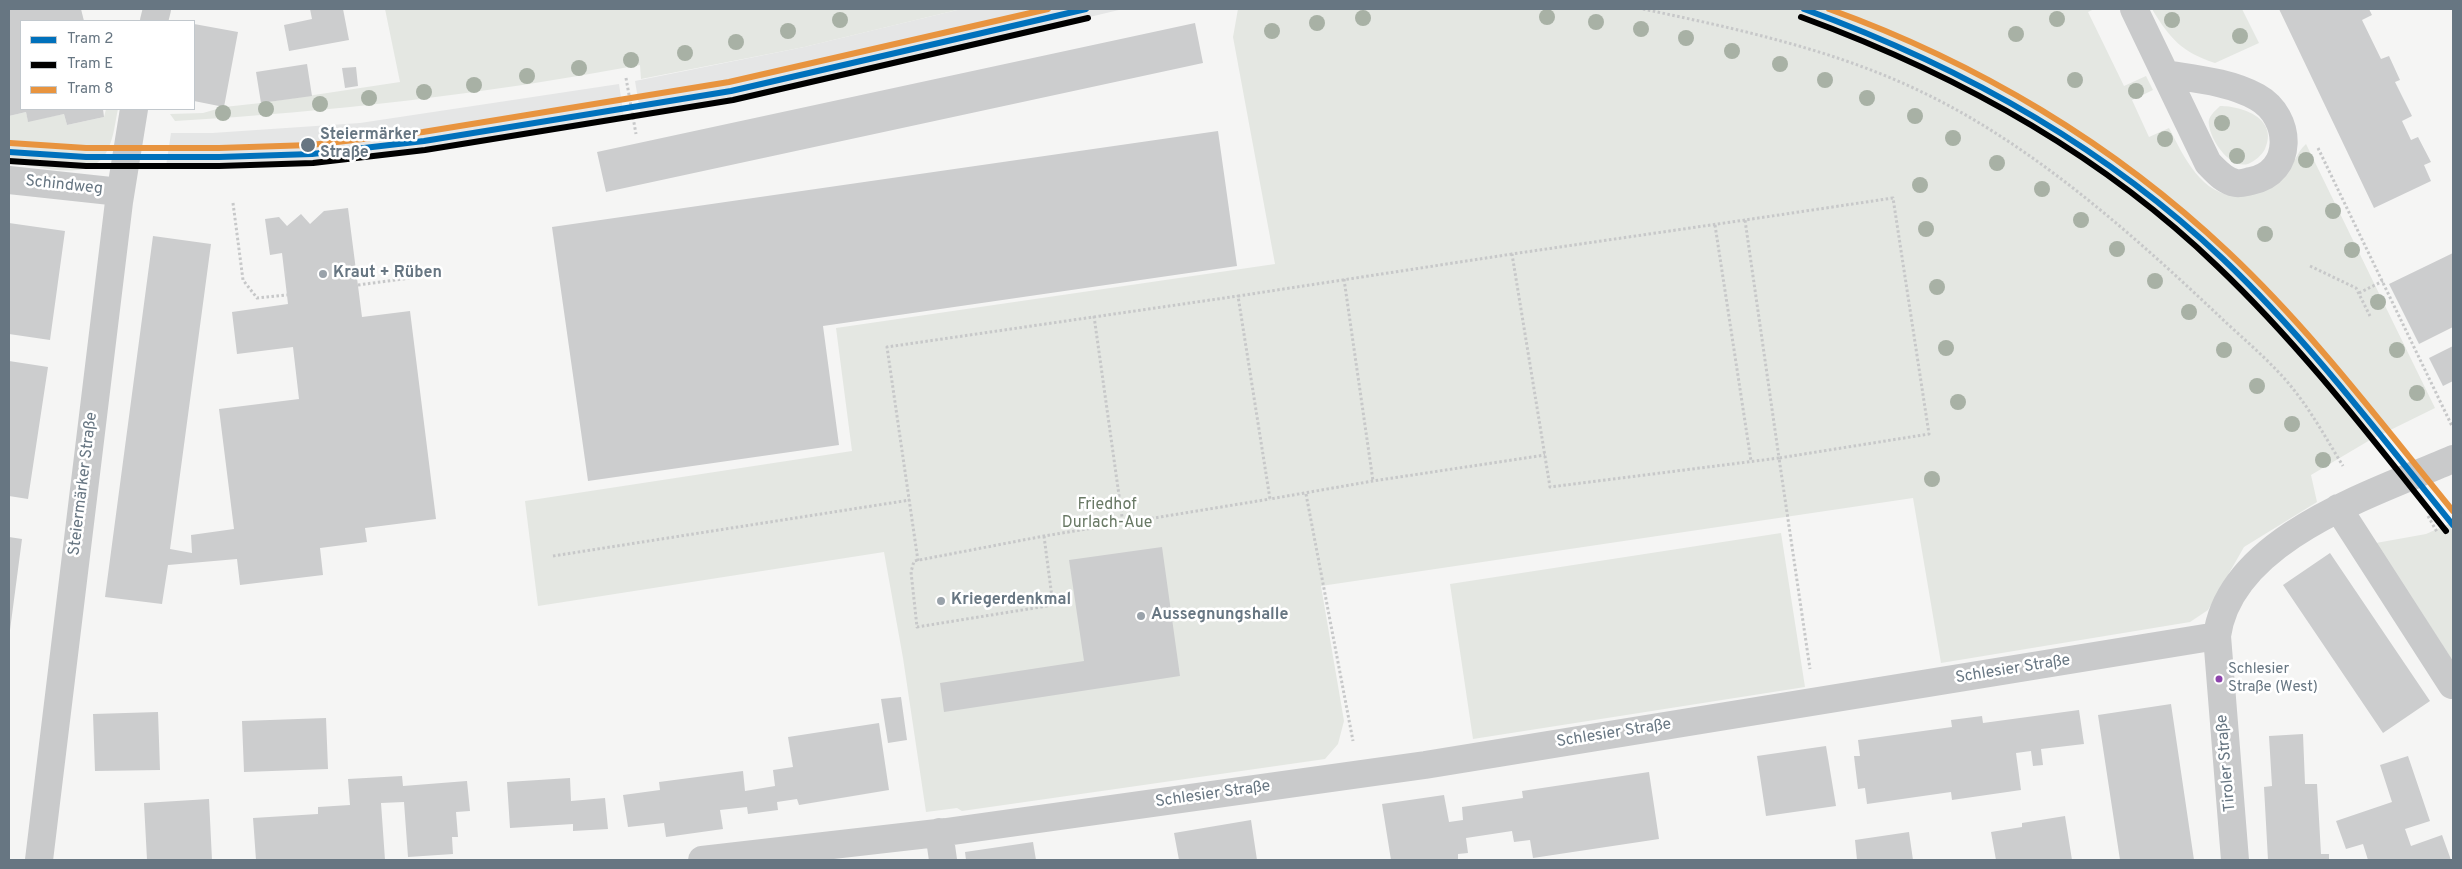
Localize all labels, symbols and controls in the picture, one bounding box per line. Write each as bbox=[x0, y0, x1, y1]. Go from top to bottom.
legend bbox=[20, 20, 195, 110]
text: Tram 2 bbox=[67, 30, 113, 49]
text: Tram E bbox=[67, 55, 113, 74]
text: Tram 8 bbox=[67, 80, 113, 99]
place label: Steiermärker Straße bbox=[320, 126, 418, 164]
marker: Steiermärker Straße bbox=[299, 136, 317, 154]
street label: Schindweg bbox=[24, 172, 104, 200]
place label: Kraut + Rüben bbox=[333, 264, 442, 284]
marker: Kraut + Rüben bbox=[317, 268, 329, 280]
street label: Steiermärker Straße bbox=[66, 411, 102, 557]
park label: Friedhof Durlach-Aue bbox=[1062, 496, 1152, 534]
place label: Kriegerdenkmal bbox=[951, 591, 1071, 611]
marker: Kriegerdenkmal bbox=[935, 595, 947, 607]
place label: Aussegnungshalle bbox=[1151, 606, 1288, 626]
marker: Aussegnungshalle bbox=[1135, 610, 1147, 622]
street label: Schlesier Straße bbox=[1954, 651, 2072, 689]
place label: Schlesier Straße (West) bbox=[2228, 661, 2318, 696]
marker: Schlesier Straße (West) bbox=[2214, 674, 2224, 684]
street label: Tiroler Straße bbox=[2213, 714, 2241, 812]
street label: Schlesier Straße bbox=[1555, 715, 1673, 753]
street label: Schlesier Straße bbox=[1154, 777, 1272, 813]

